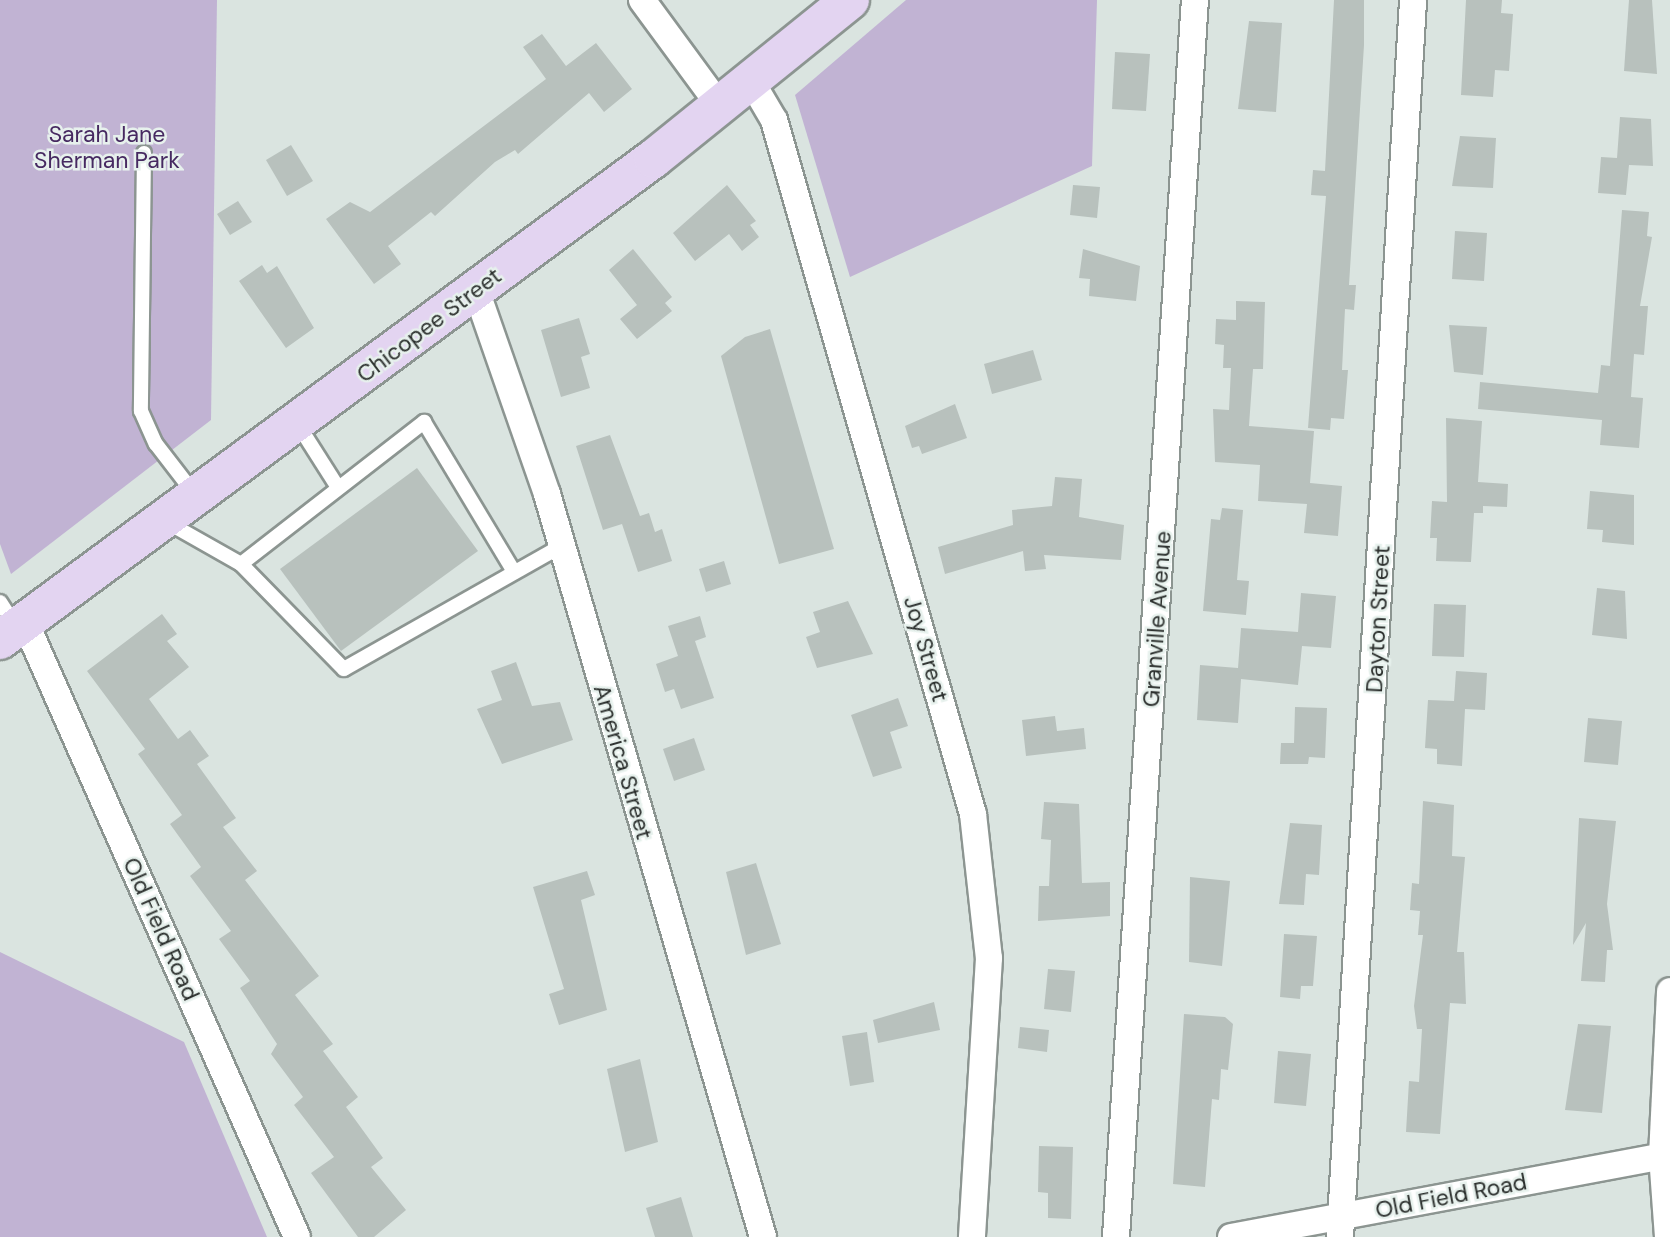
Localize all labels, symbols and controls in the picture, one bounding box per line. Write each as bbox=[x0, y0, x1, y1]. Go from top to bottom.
park label: Sarah Jane Sherman Park bbox=[34, 120, 180, 174]
street label: Chicopee Street bbox=[351, 262, 507, 388]
street label: Granville Avenue bbox=[1137, 530, 1177, 708]
street label: Dayton Street bbox=[1360, 545, 1396, 693]
street label: Joy Street bbox=[898, 593, 954, 705]
street label: America Street bbox=[588, 681, 658, 843]
street label: Old Field Road bbox=[117, 853, 205, 1005]
street label: Old Field Road bbox=[1373, 1168, 1529, 1224]

